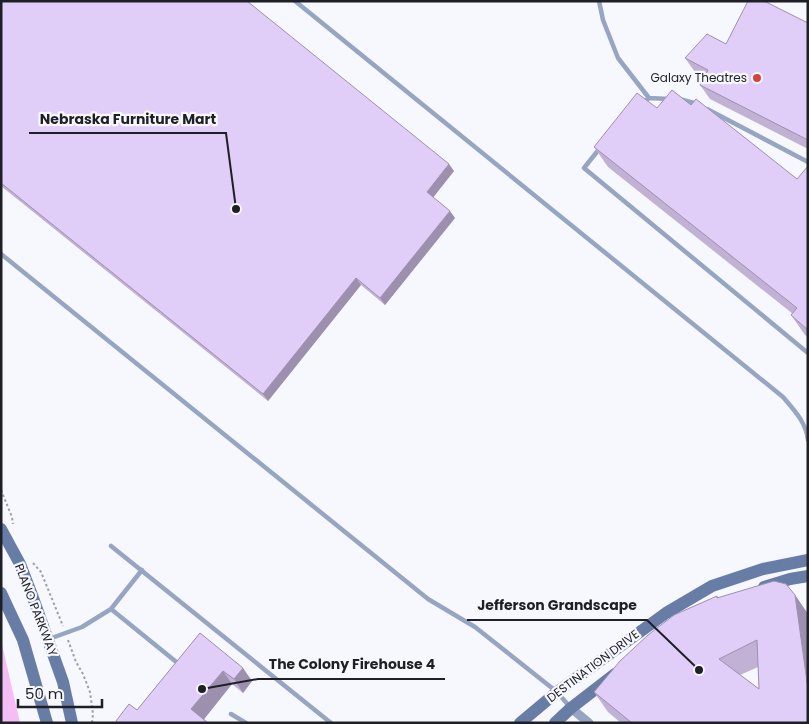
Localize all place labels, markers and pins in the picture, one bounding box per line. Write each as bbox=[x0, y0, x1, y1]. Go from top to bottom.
place label: Galaxy Theatres bbox=[651, 69, 747, 86]
marker: Galaxy Theatres bbox=[751, 72, 763, 84]
callout: Nebraska Furniture Mart bbox=[29, 104, 226, 133]
callout: Jefferson Grandscape bbox=[467, 591, 647, 620]
callout: The Colony Firehouse 4 bbox=[258, 650, 445, 679]

